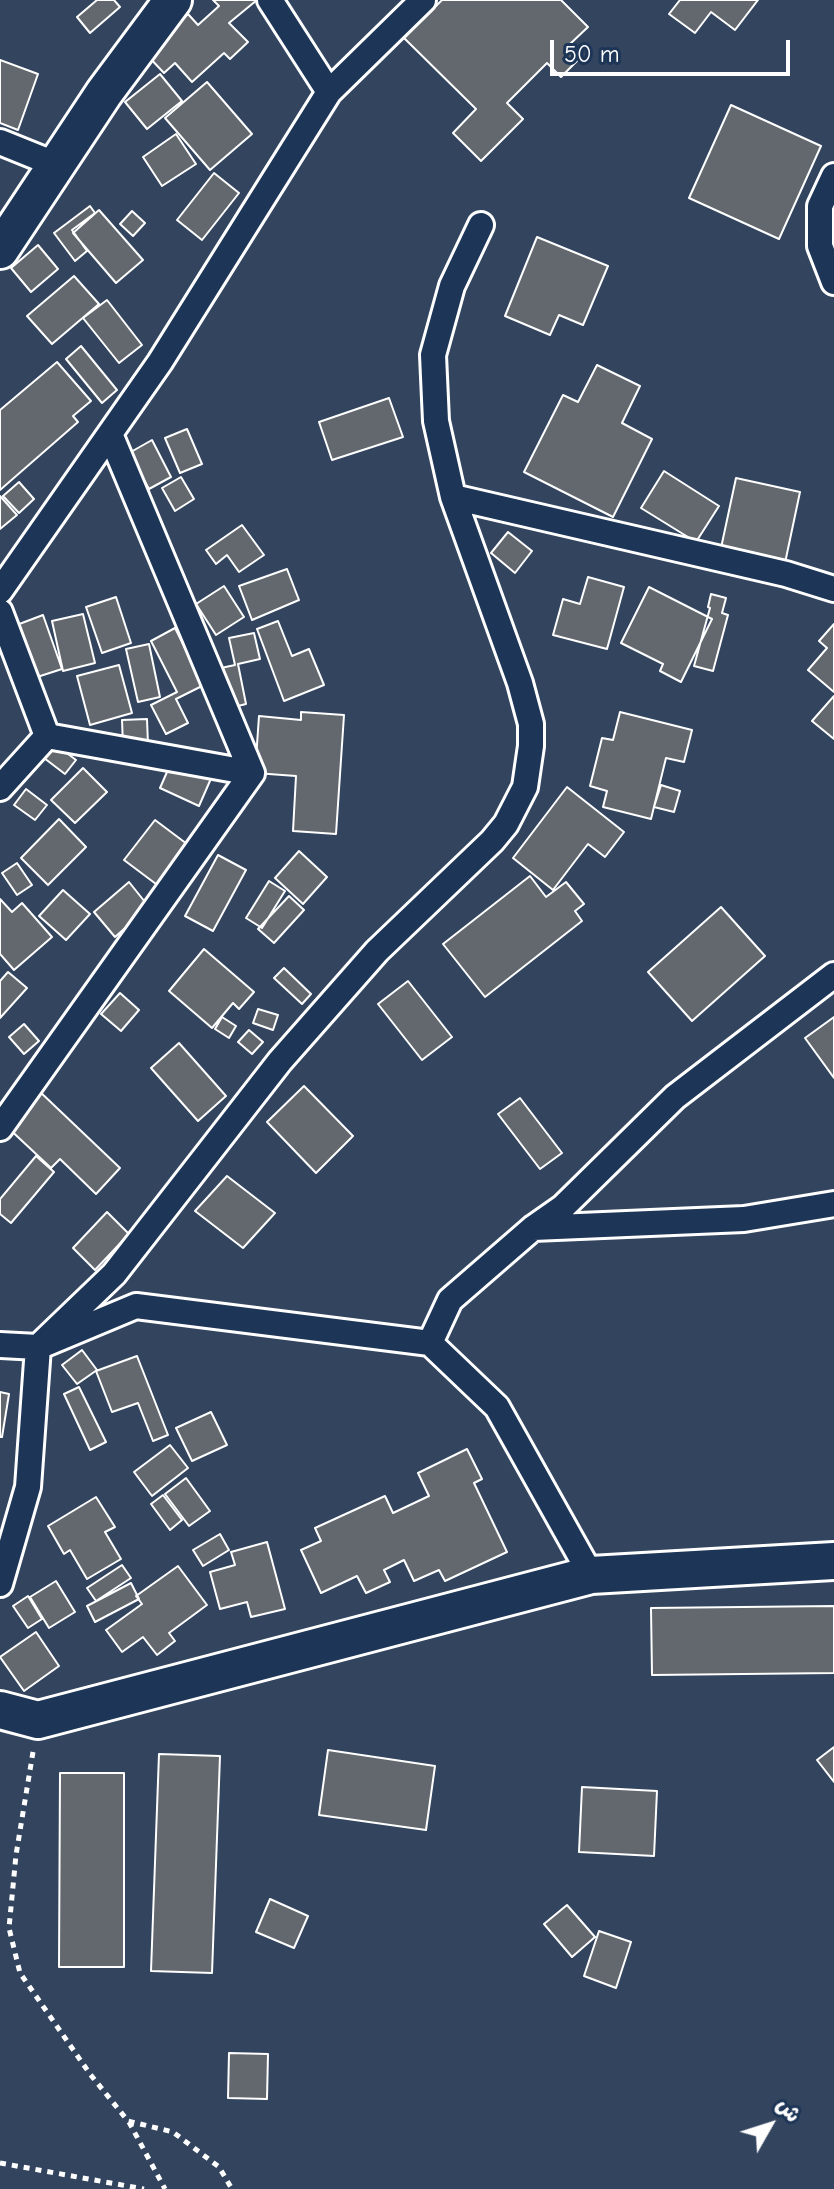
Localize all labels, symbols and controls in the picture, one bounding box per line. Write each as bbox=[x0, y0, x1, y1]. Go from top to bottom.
scale bar bbox=[554, 24, 794, 74]
text: 50 m bbox=[564, 40, 620, 68]
north arrow bbox=[730, 2085, 810, 2165]
text: ش bbox=[771, 2092, 806, 2127]

